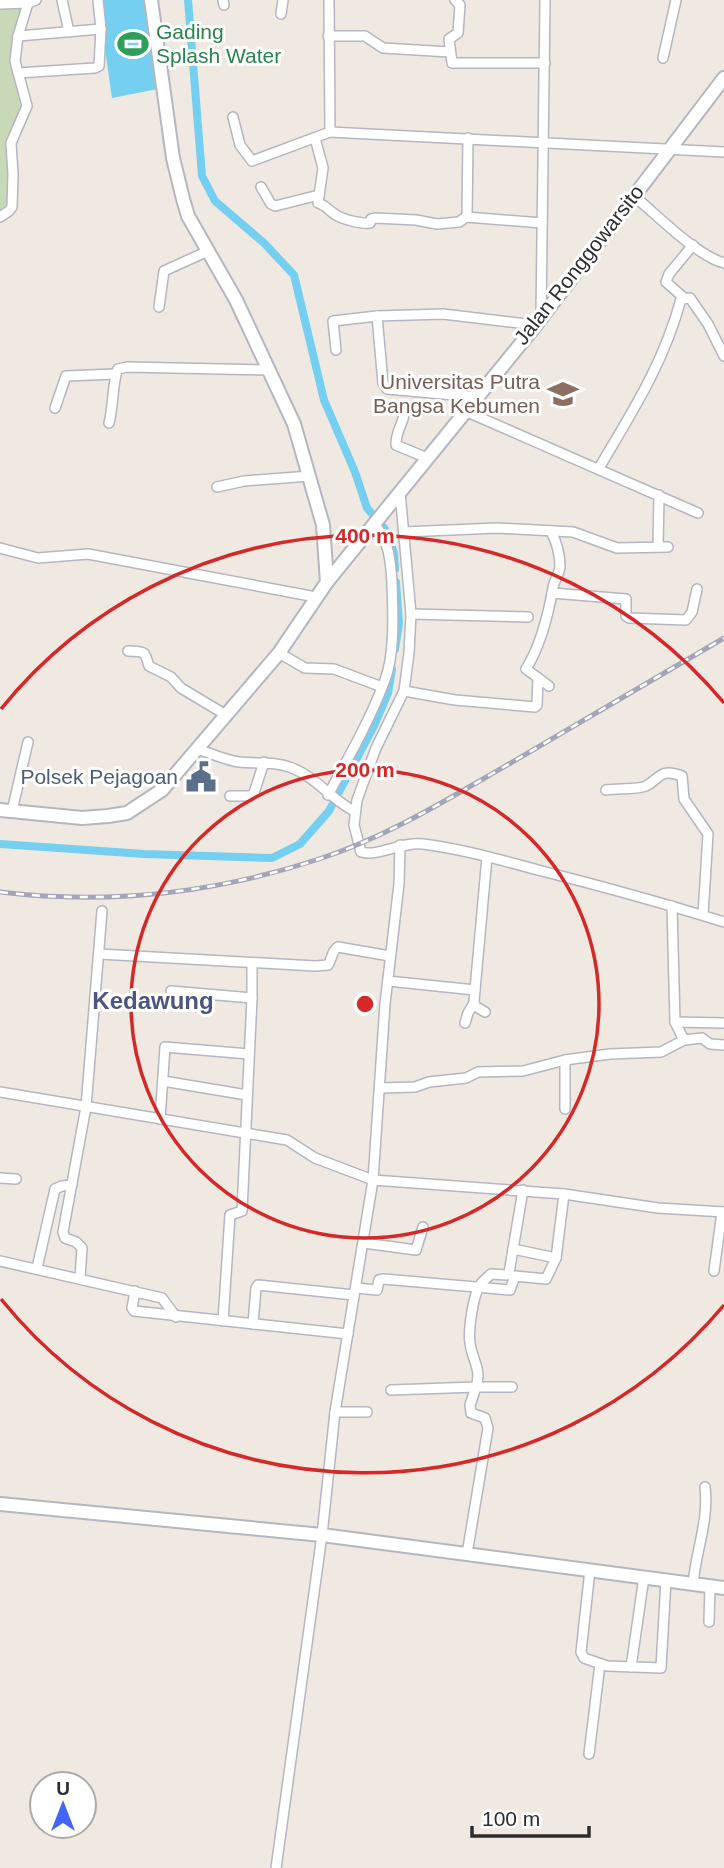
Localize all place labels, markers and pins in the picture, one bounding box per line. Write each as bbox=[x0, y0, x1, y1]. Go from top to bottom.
place label: Gading Splash Water bbox=[156, 20, 281, 67]
sports icon: Gading Splash Water bbox=[116, 27, 150, 61]
place label: Universitas Putra Bangsa Kebumen bbox=[373, 370, 540, 417]
school or university icon: Universitas Putra Bangsa Kebumen bbox=[546, 377, 580, 411]
public building icon: Polsek Pejagoan bbox=[184, 760, 218, 794]
place label: Polsek Pejagoan bbox=[20, 765, 178, 788]
centre of rings bbox=[353, 992, 377, 1016]

